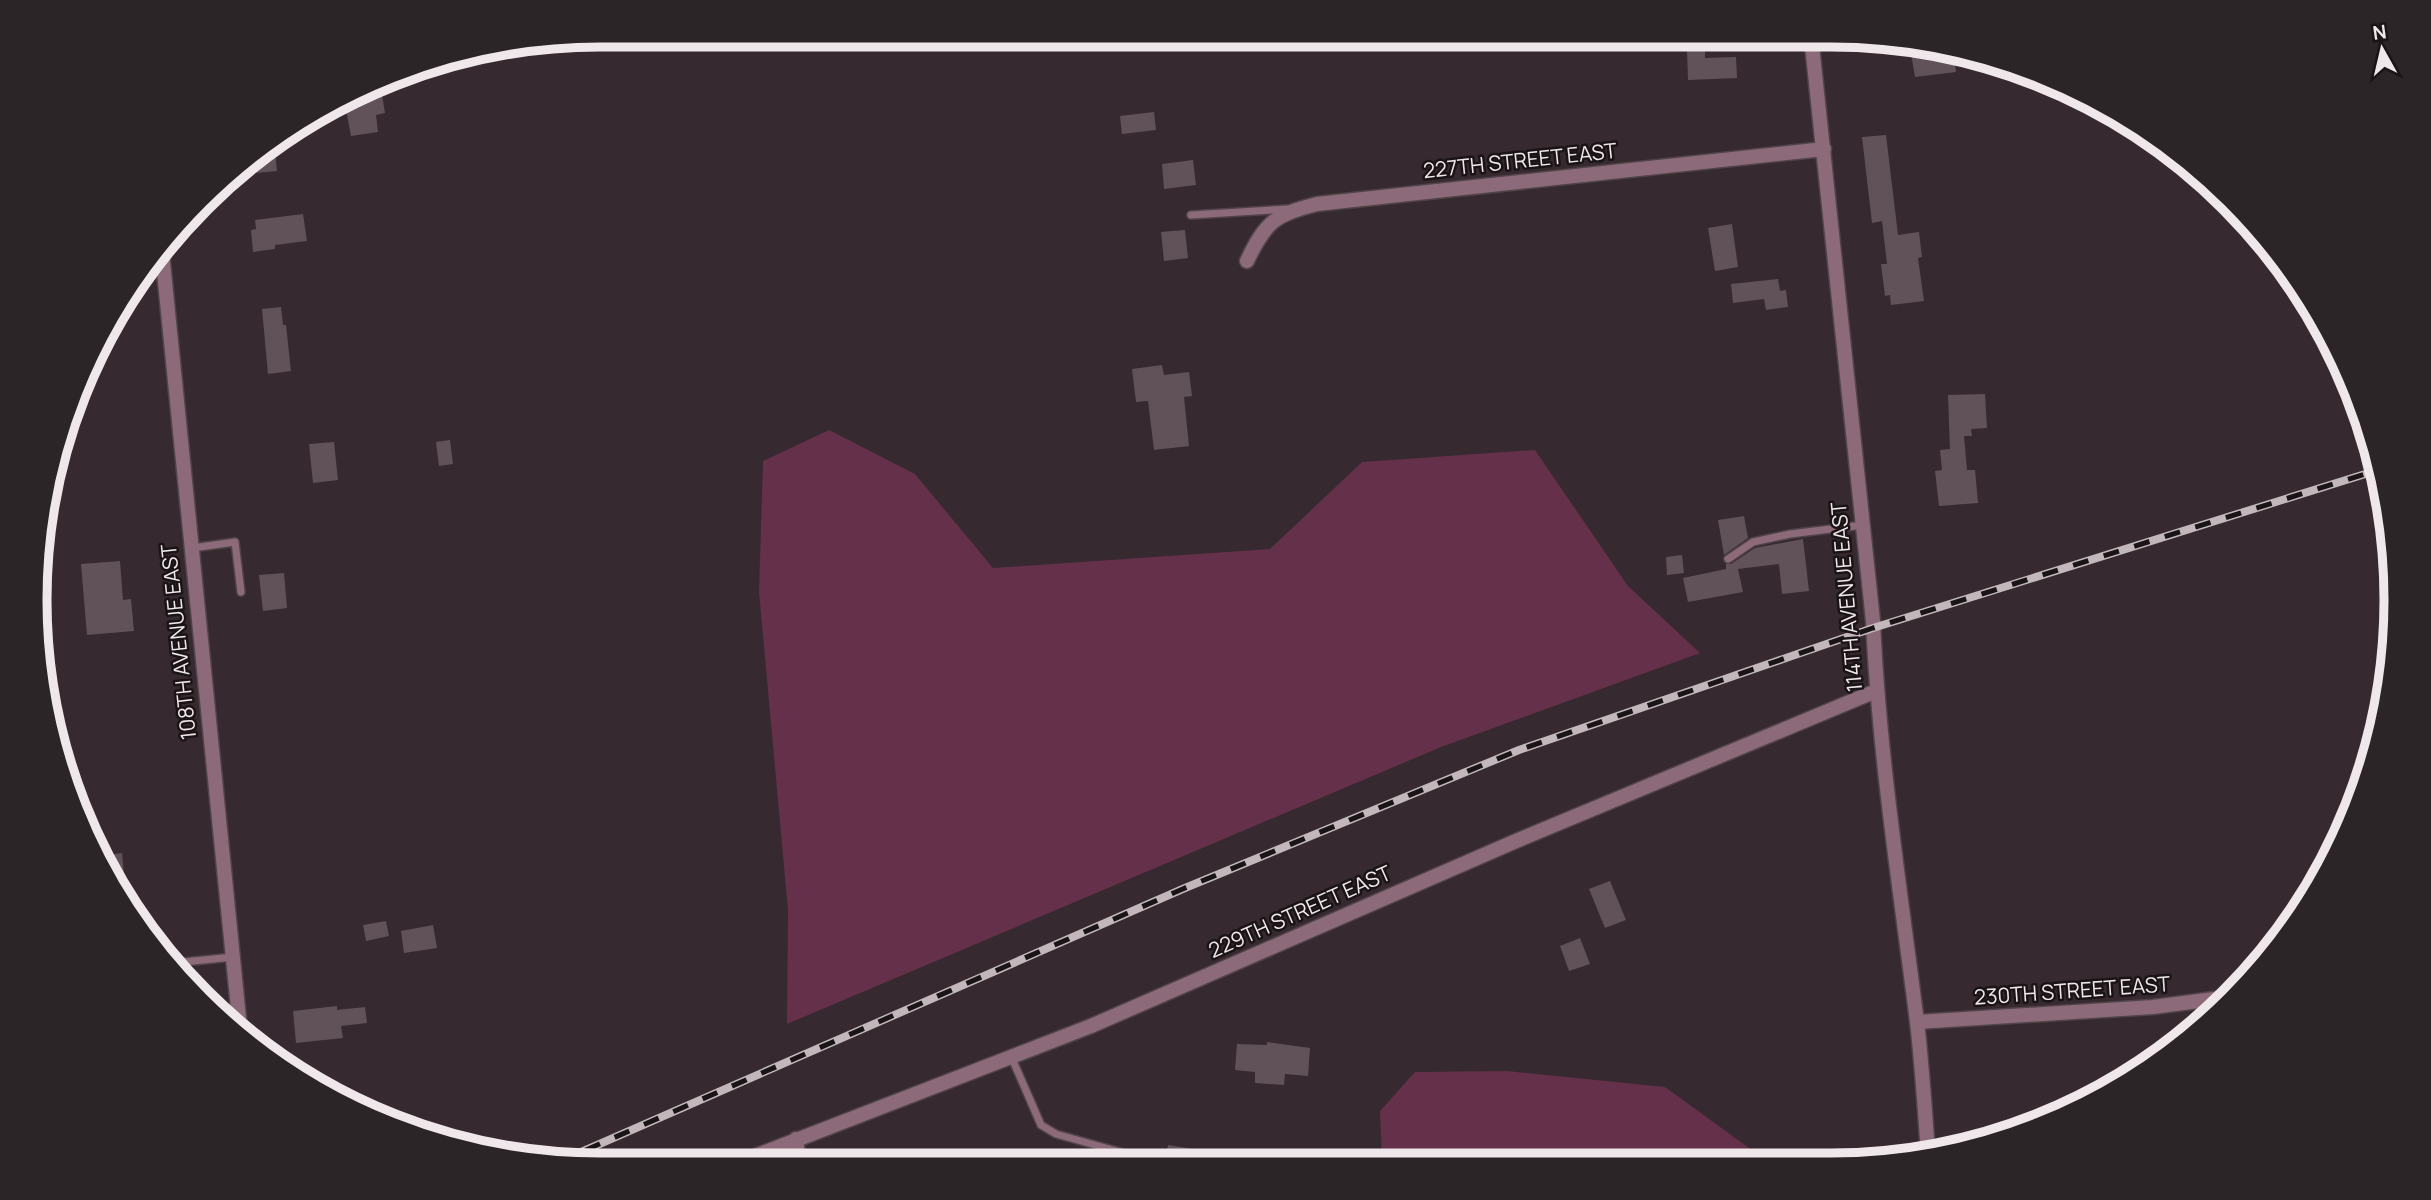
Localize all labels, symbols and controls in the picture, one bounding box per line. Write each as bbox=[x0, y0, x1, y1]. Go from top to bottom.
north arrow bbox=[2347, 14, 2417, 84]
text: N bbox=[2371, 18, 2388, 46]
street label: 227TH STREET EAST bbox=[1422, 136, 1619, 184]
street label: 114TH AVENUE EAST bbox=[1824, 500, 1868, 693]
street label: 108TH AVENUE EAST bbox=[154, 543, 202, 741]
street label: 229TH STREET EAST bbox=[1204, 858, 1396, 964]
street label: 230TH STREET EAST bbox=[1973, 969, 2171, 1011]

